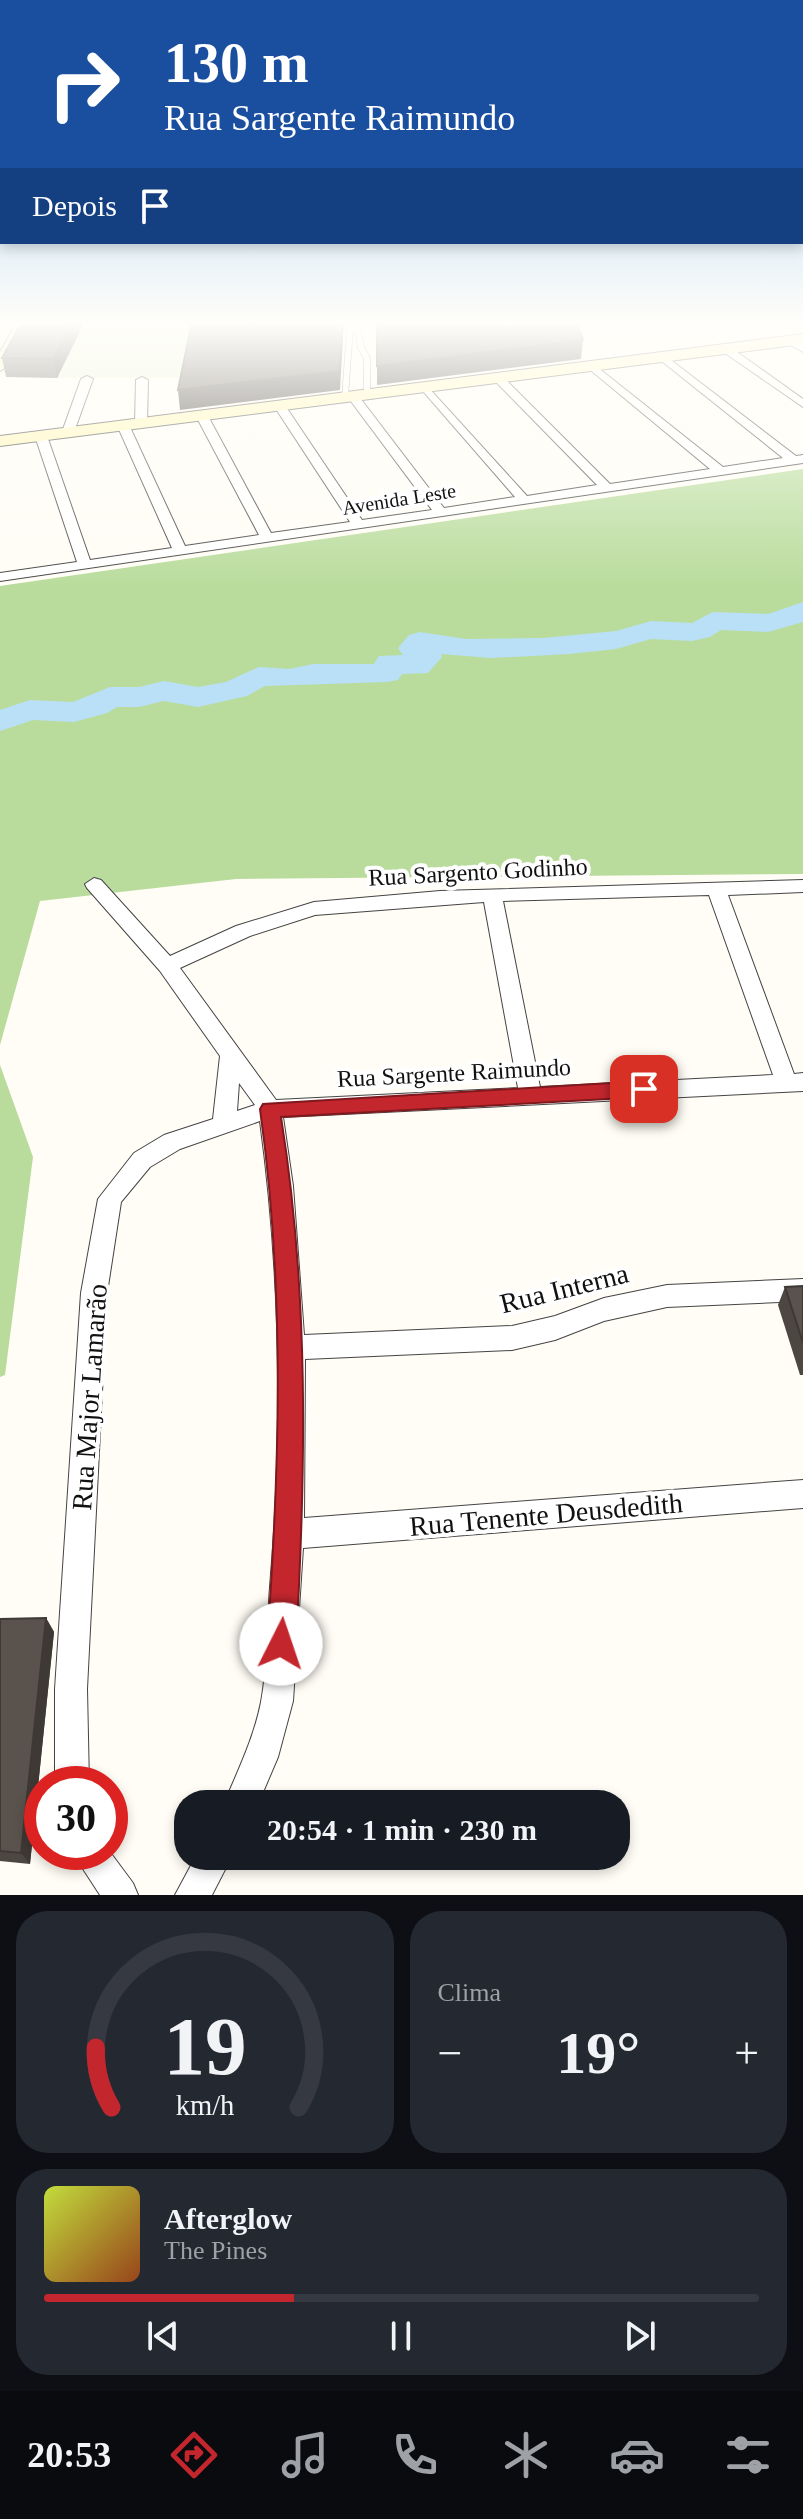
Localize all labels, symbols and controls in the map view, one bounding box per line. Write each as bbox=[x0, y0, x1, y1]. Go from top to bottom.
icon: right bbox=[32, 32, 136, 136]
text: 130 m bbox=[164, 32, 309, 94]
text: Rua Sargente Raimundo bbox=[164, 98, 515, 138]
icon: arrive bbox=[133, 184, 177, 228]
text: Depois bbox=[32, 189, 117, 222]
street label: Avenida Leste bbox=[341, 479, 457, 519]
street label: Rua Sargento Godinho bbox=[368, 853, 588, 891]
street label: Rua Sargente Raimundo bbox=[336, 1054, 572, 1092]
pin bbox=[610, 1055, 678, 1123]
icon: arrive bbox=[622, 1067, 666, 1111]
street label: Rua Interna bbox=[497, 1257, 632, 1319]
street label: Rua Major Lamarão bbox=[66, 1283, 113, 1511]
street label: Rua Tenente Deusdedith bbox=[408, 1487, 684, 1542]
position arrow bbox=[239, 1602, 323, 1686]
speed limit sign: 30 bbox=[24, 1766, 128, 1870]
text: 20:54 · 1 min · 230 m bbox=[267, 1813, 537, 1846]
text: Clima bbox=[438, 1978, 501, 2007]
text: 19 bbox=[163, 2000, 246, 2092]
text: 19° bbox=[556, 2020, 640, 2086]
text: − bbox=[438, 2029, 462, 2078]
text: + bbox=[734, 2029, 759, 2078]
text: km/h bbox=[175, 2090, 234, 2121]
text: Afterglow bbox=[164, 2202, 292, 2235]
text: The Pines bbox=[164, 2236, 267, 2265]
icon: previous bbox=[141, 2314, 185, 2358]
icon: pause bbox=[379, 2314, 423, 2358]
icon: next bbox=[618, 2314, 662, 2358]
icon: directions bbox=[166, 2427, 222, 2483]
icon: music bbox=[277, 2427, 333, 2483]
icon: phone bbox=[387, 2427, 443, 2483]
icon: climate bbox=[498, 2427, 554, 2483]
icon: car bbox=[609, 2427, 665, 2483]
icon: filters bbox=[720, 2427, 776, 2483]
text: 20:53 bbox=[27, 2435, 111, 2475]

